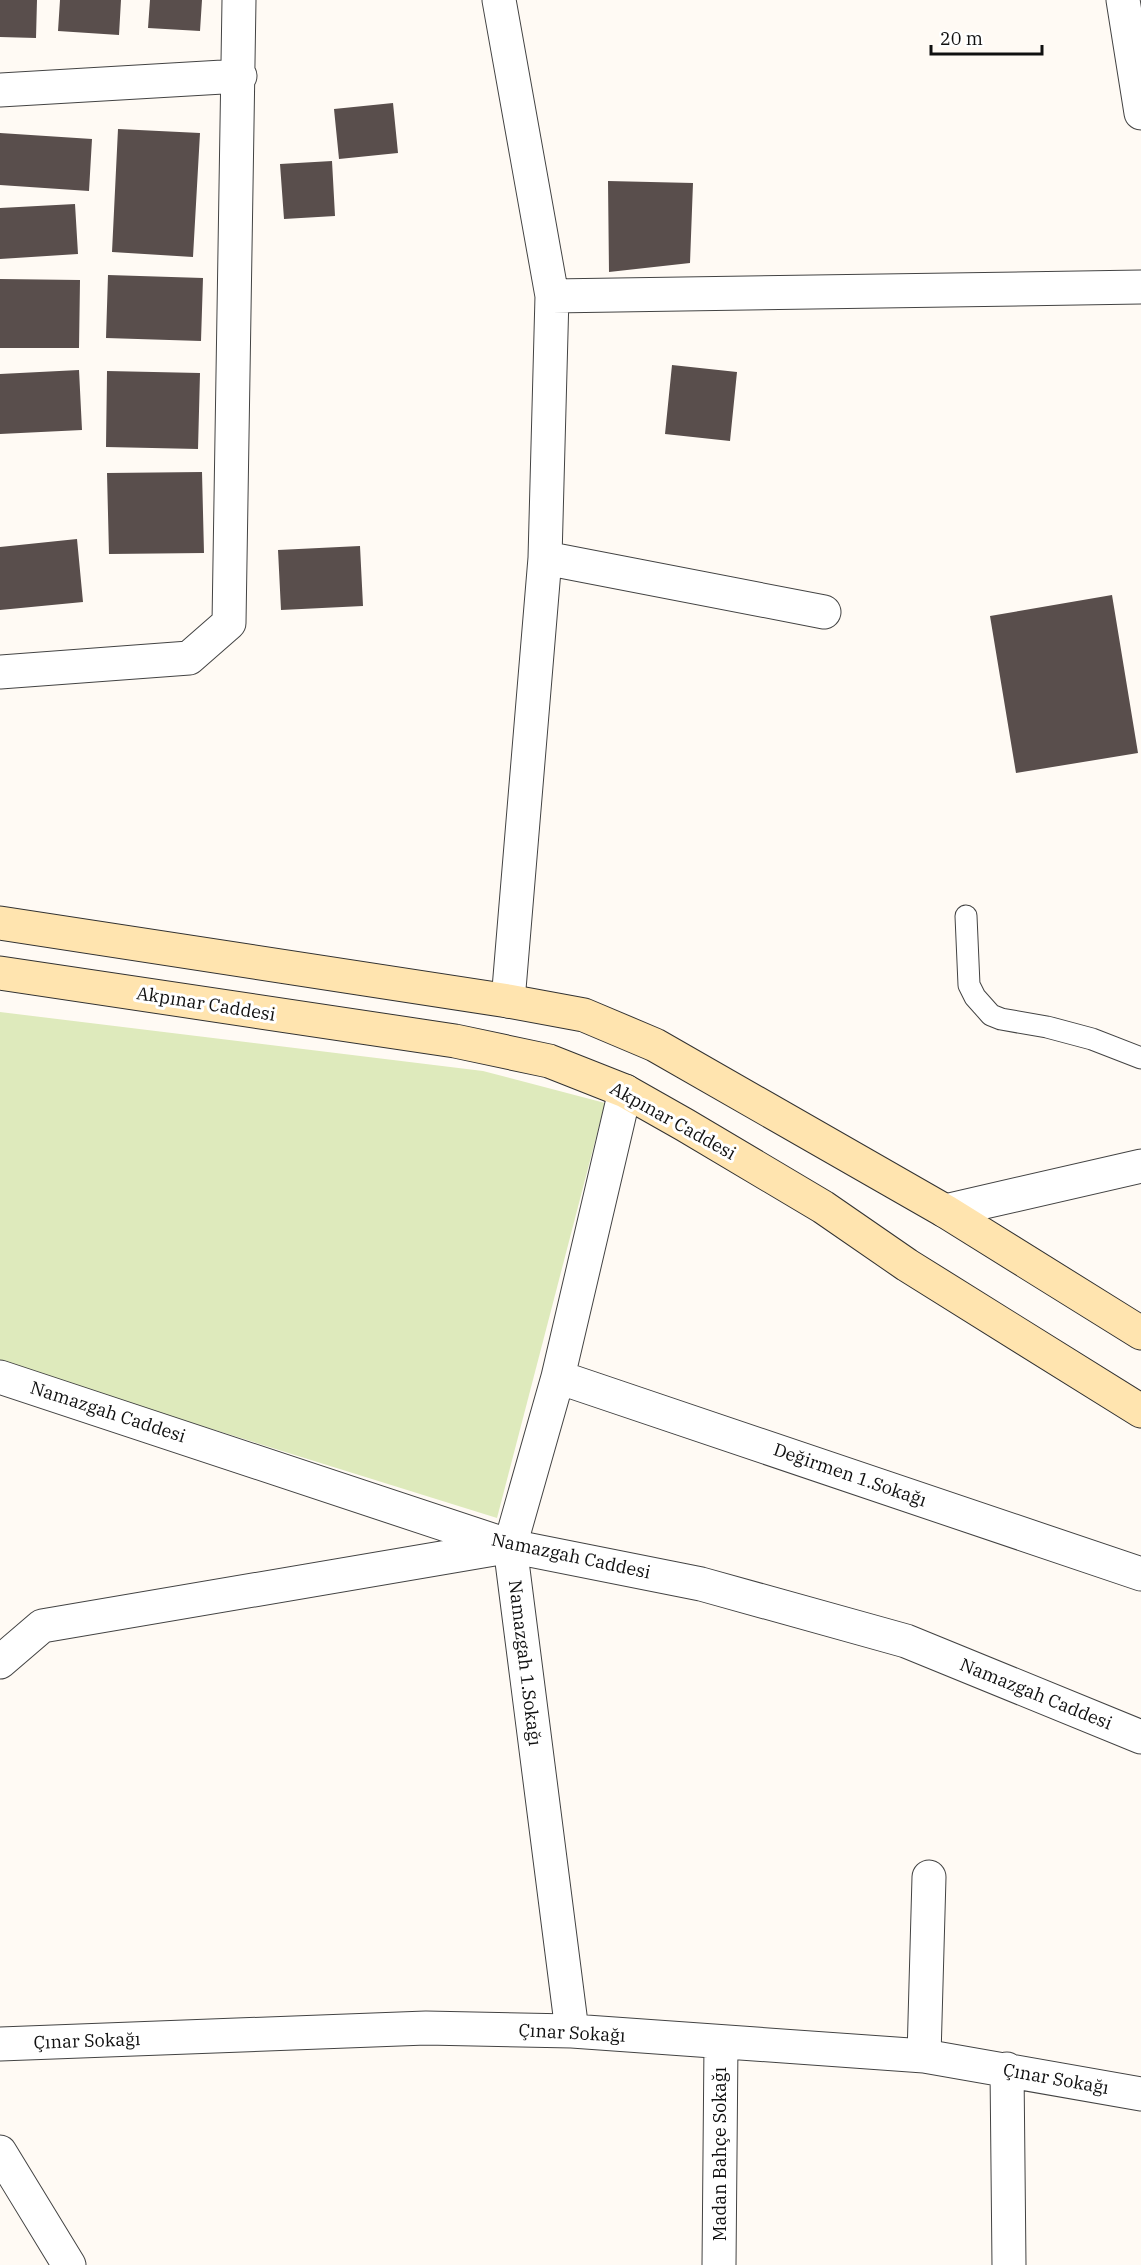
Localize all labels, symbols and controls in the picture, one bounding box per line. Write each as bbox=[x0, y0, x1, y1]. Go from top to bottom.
scale bar bbox=[931, 18, 1042, 56]
text: 20 m bbox=[940, 27, 983, 50]
street label: Akpınar Caddesi bbox=[135, 981, 277, 1026]
street label: Akpınar Caddesi bbox=[606, 1077, 740, 1165]
street label: Namazgah Caddesi bbox=[27, 1376, 189, 1448]
street label: Değirmen 1.Sokağı bbox=[771, 1438, 930, 1512]
street label: Namazgah Caddesi bbox=[489, 1527, 653, 1584]
street label: Namazgah 1.Sokağı bbox=[504, 1579, 547, 1748]
street label: Namazgah Caddesi bbox=[957, 1652, 1116, 1735]
street label: Çınar Sokağı bbox=[518, 2018, 626, 2047]
street label: Çınar Sokağı bbox=[33, 2027, 141, 2054]
street label: Çınar Sokağı bbox=[1001, 2058, 1111, 2099]
street label: Madan Bahçe Sokağı bbox=[708, 2066, 731, 2241]

